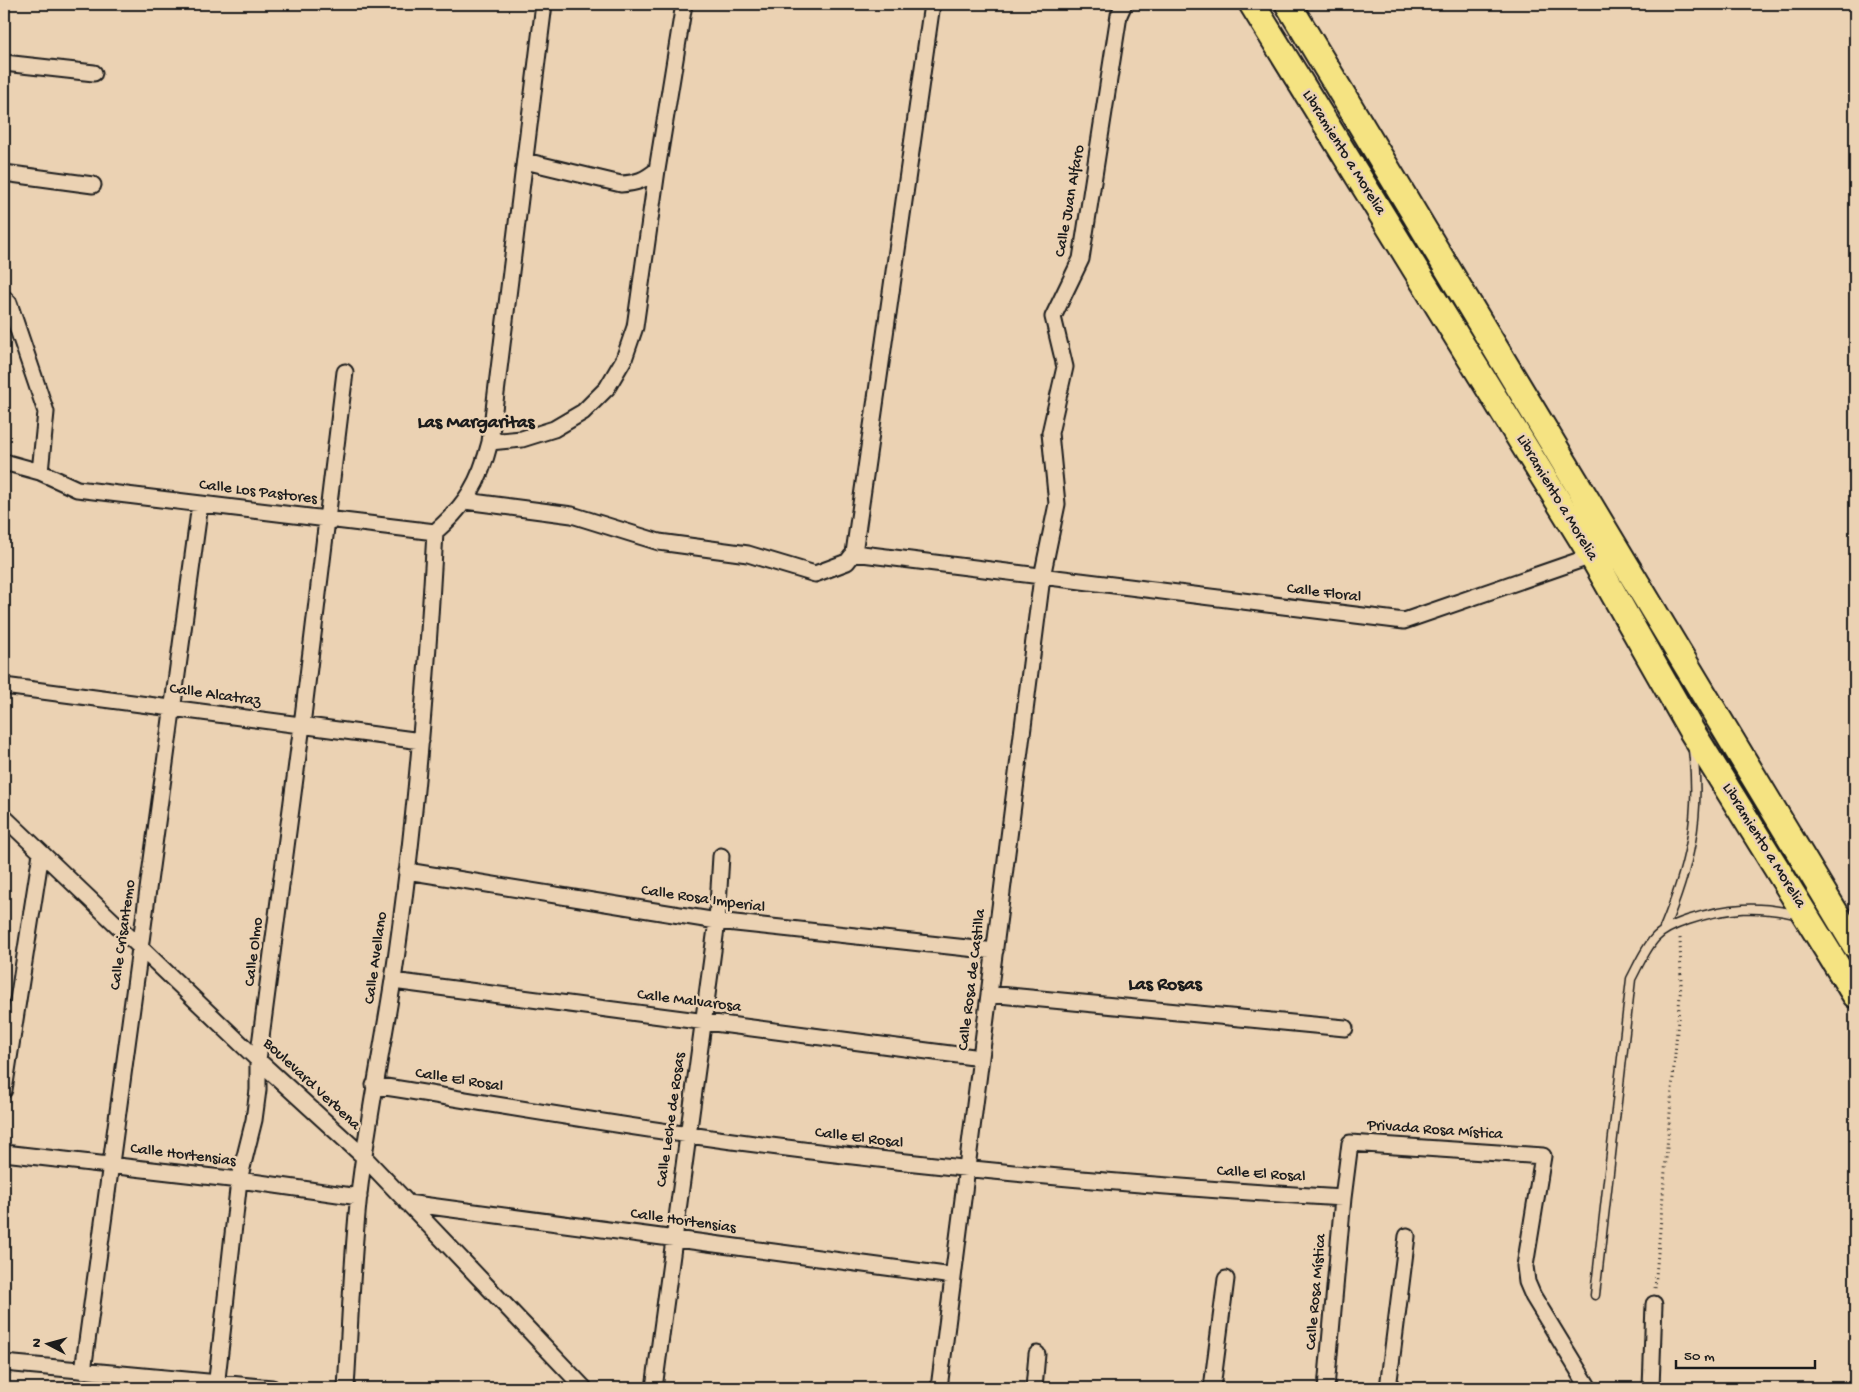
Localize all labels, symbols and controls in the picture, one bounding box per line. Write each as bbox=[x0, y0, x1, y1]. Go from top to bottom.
street label: Libramiento a Morelia bbox=[1297, 87, 1390, 220]
street label: Calle Juan Alfaro bbox=[1052, 143, 1090, 259]
district label: Las Margaritas bbox=[418, 412, 535, 435]
street label: Libramiento a Morelia bbox=[1511, 432, 1602, 565]
street label: Calle Los Pastores bbox=[198, 476, 319, 510]
street label: Calle Floral bbox=[1286, 580, 1362, 608]
street label: Calle Alcatraz bbox=[168, 680, 263, 712]
street label: Libramiento a Morelia bbox=[1717, 780, 1810, 913]
street label: Calle Crisantemo bbox=[107, 879, 141, 991]
street label: Calle Rosa Imperial bbox=[640, 882, 766, 918]
street label: Calle Rosa de Castilla bbox=[955, 907, 991, 1052]
street label: Calle Avellano bbox=[361, 911, 393, 1005]
street label: Calle Olmo bbox=[241, 916, 269, 988]
district label: Las Rosas bbox=[1128, 974, 1203, 997]
street label: Calle Malvarosa bbox=[636, 986, 743, 1018]
street label: Boulevard Verbena bbox=[258, 1034, 365, 1136]
street label: Calle Leche de Rosas bbox=[653, 1050, 691, 1188]
street label: Calle El Rosal bbox=[414, 1065, 504, 1097]
street label: Privada Rosa Mística bbox=[1366, 1117, 1505, 1145]
street label: Calle El Rosal bbox=[814, 1124, 904, 1154]
street label: Calle Hortensias bbox=[129, 1140, 238, 1172]
street label: Calle El Rosal bbox=[1216, 1162, 1306, 1188]
street label: Calle Hortensias bbox=[629, 1205, 738, 1239]
street label: Calle Rosa Mística bbox=[1302, 1232, 1332, 1351]
north arrow bbox=[22, 1320, 72, 1370]
text: N bbox=[29, 1337, 46, 1348]
scale bar bbox=[1676, 1337, 1815, 1369]
text: 50 m bbox=[1684, 1348, 1715, 1366]

